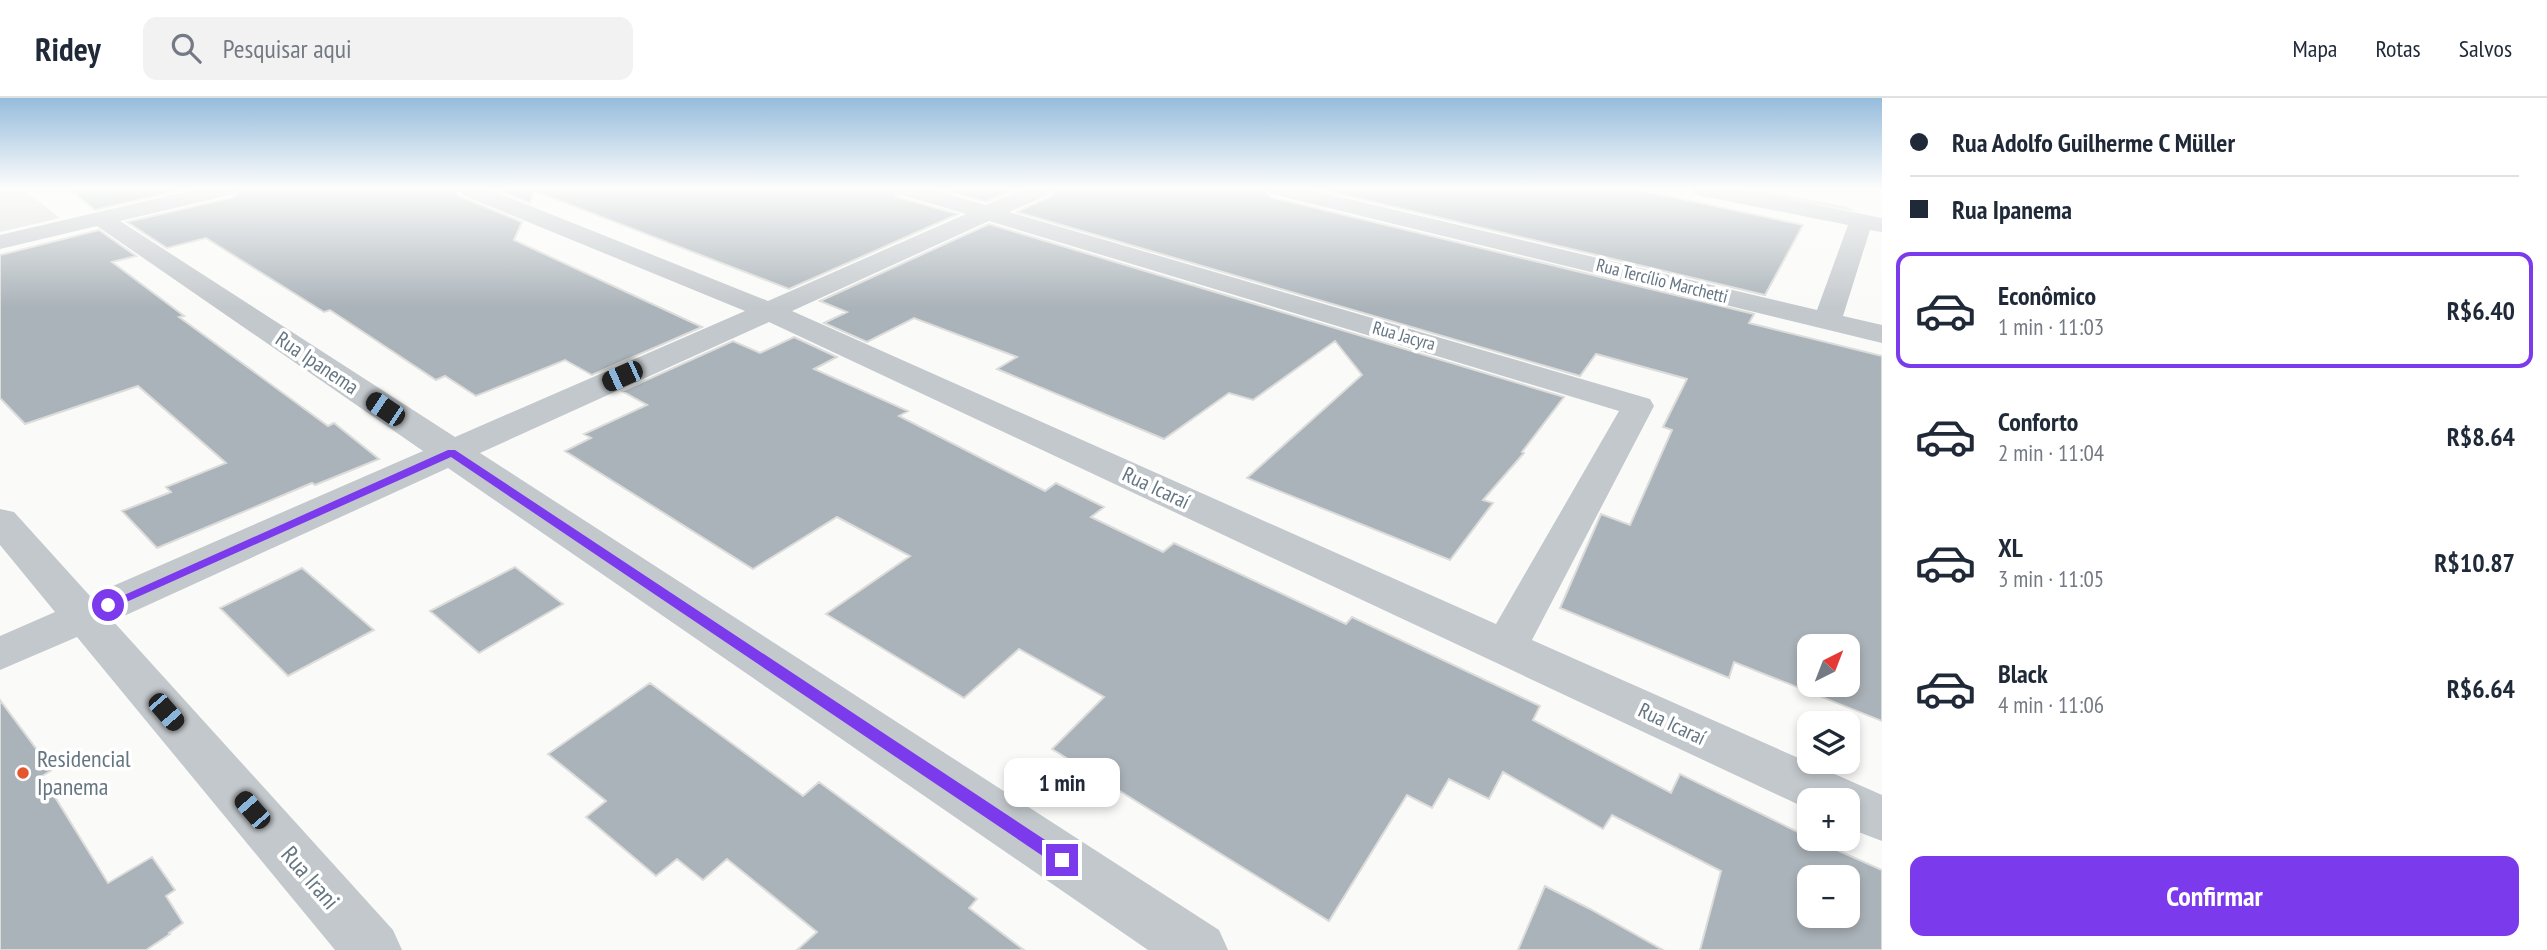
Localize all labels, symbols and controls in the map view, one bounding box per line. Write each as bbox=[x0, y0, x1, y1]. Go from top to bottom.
search box bbox=[143, 17, 633, 80]
text: Ridey bbox=[35, 27, 101, 70]
icon: search bbox=[167, 29, 205, 67]
text: Pesquisar aqui bbox=[223, 32, 352, 65]
text: Mapa bbox=[2293, 33, 2337, 64]
text: Rotas bbox=[2375, 33, 2421, 64]
text: Salvos bbox=[2459, 33, 2512, 64]
text: Rua Adolfo Guilherme C Müller bbox=[1952, 126, 2235, 159]
text: Rua Ipanema bbox=[1952, 193, 2072, 226]
street label: Rua Tercílio Marchetti bbox=[1594, 253, 1730, 308]
icon: car bbox=[1914, 279, 1977, 342]
text: Econômico bbox=[1998, 279, 2096, 312]
text: R$6.40 bbox=[2447, 294, 2515, 327]
text: 1 min · 11:03 bbox=[1998, 312, 2104, 341]
street label: Rua Jacyra bbox=[1370, 316, 1438, 355]
street label: Rua Ipanema bbox=[271, 325, 364, 400]
car bbox=[599, 358, 646, 394]
car bbox=[362, 389, 409, 429]
icon: car bbox=[1914, 405, 1977, 468]
text: Conforto bbox=[1998, 405, 2078, 438]
text: R$8.64 bbox=[2447, 420, 2515, 453]
text: 2 min · 11:04 bbox=[1998, 438, 2104, 467]
street label: Rua Icaraí bbox=[1118, 460, 1195, 515]
icon: car bbox=[1914, 531, 1977, 594]
text: XL bbox=[1998, 531, 2023, 564]
text: R$10.87 bbox=[2434, 546, 2515, 579]
text: 3 min · 11:05 bbox=[1998, 564, 2104, 593]
route start bbox=[92, 589, 124, 621]
north arrow bbox=[1797, 634, 1860, 696]
map controls bbox=[1797, 634, 1860, 928]
icon: car bbox=[1914, 657, 1977, 720]
text: Black bbox=[1998, 657, 2048, 690]
text: R$6.64 bbox=[2447, 672, 2515, 705]
car bbox=[145, 689, 188, 735]
text: 4 min · 11:06 bbox=[1998, 690, 2104, 719]
street label: Rua Icaraí bbox=[1634, 696, 1711, 751]
button: layers bbox=[1797, 711, 1860, 774]
place label: Residencial Ipanema bbox=[37, 743, 131, 802]
callout: 1 min bbox=[1004, 758, 1120, 808]
marker: Residencial Ipanema bbox=[15, 765, 31, 781]
text: 1 min bbox=[1039, 768, 1085, 797]
car bbox=[231, 787, 274, 833]
button: + bbox=[1797, 788, 1860, 851]
street label: Rua Irani bbox=[274, 840, 346, 916]
route end bbox=[1046, 844, 1078, 876]
button: Confirmar bbox=[1910, 856, 2519, 936]
button: − bbox=[1797, 865, 1860, 928]

